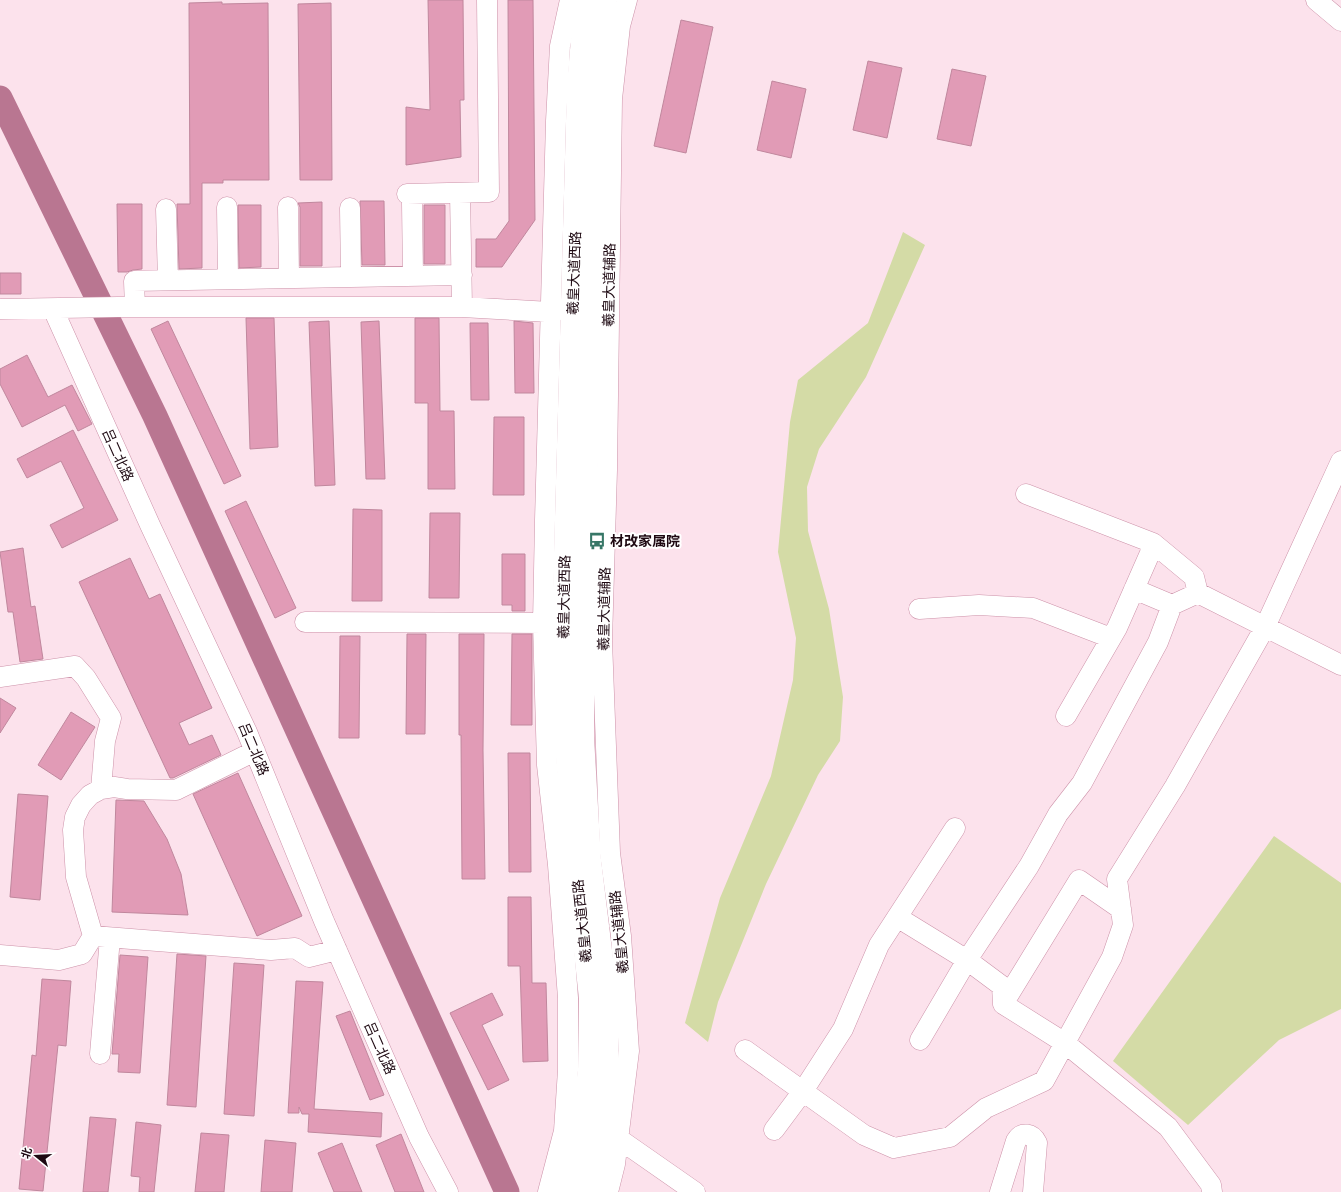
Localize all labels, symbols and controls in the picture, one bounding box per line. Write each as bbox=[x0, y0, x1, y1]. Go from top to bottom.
street label: 羲皇大道西路 bbox=[565, 231, 584, 315]
street label: 羲皇大道辅路 bbox=[600, 243, 619, 327]
street label: 吕二北路 bbox=[98, 426, 137, 484]
bus stop icon: 材改家属院 bbox=[587, 531, 607, 551]
place label: 材改家属院 bbox=[610, 533, 680, 550]
street label: 羲皇大道西路 bbox=[555, 555, 574, 639]
street label: 羲皇大道辅路 bbox=[595, 567, 614, 651]
street label: 吕二北路 bbox=[235, 720, 272, 778]
street label: 羲皇大道西路 bbox=[570, 878, 595, 964]
street label: 羲皇大道辅路 bbox=[607, 889, 632, 975]
street label: 吕二北路 bbox=[360, 1019, 399, 1077]
north arrow bbox=[16, 1136, 56, 1176]
text: 北 bbox=[19, 1146, 35, 1160]

